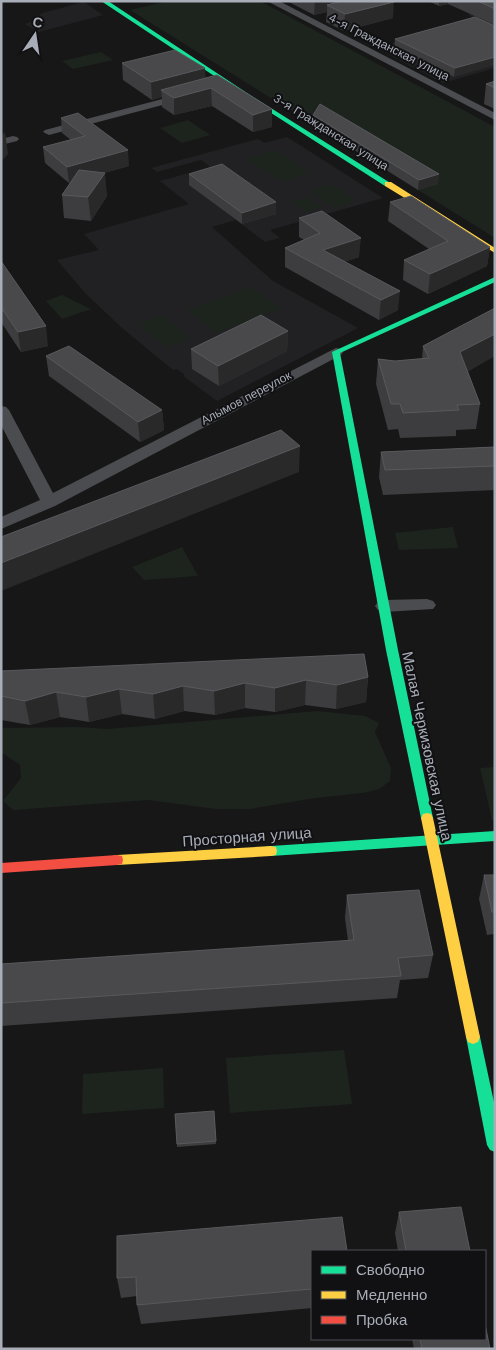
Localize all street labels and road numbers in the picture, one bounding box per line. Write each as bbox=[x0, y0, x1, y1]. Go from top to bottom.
street label: 4-я Гражданская улица bbox=[326, 11, 452, 84]
street label: 3-я Гражданская улица bbox=[271, 91, 391, 173]
street label: Алымов переулок bbox=[198, 368, 294, 428]
street label: Малая Черкизовская улица bbox=[398, 650, 456, 843]
street label: Просторная улица bbox=[182, 823, 313, 850]

